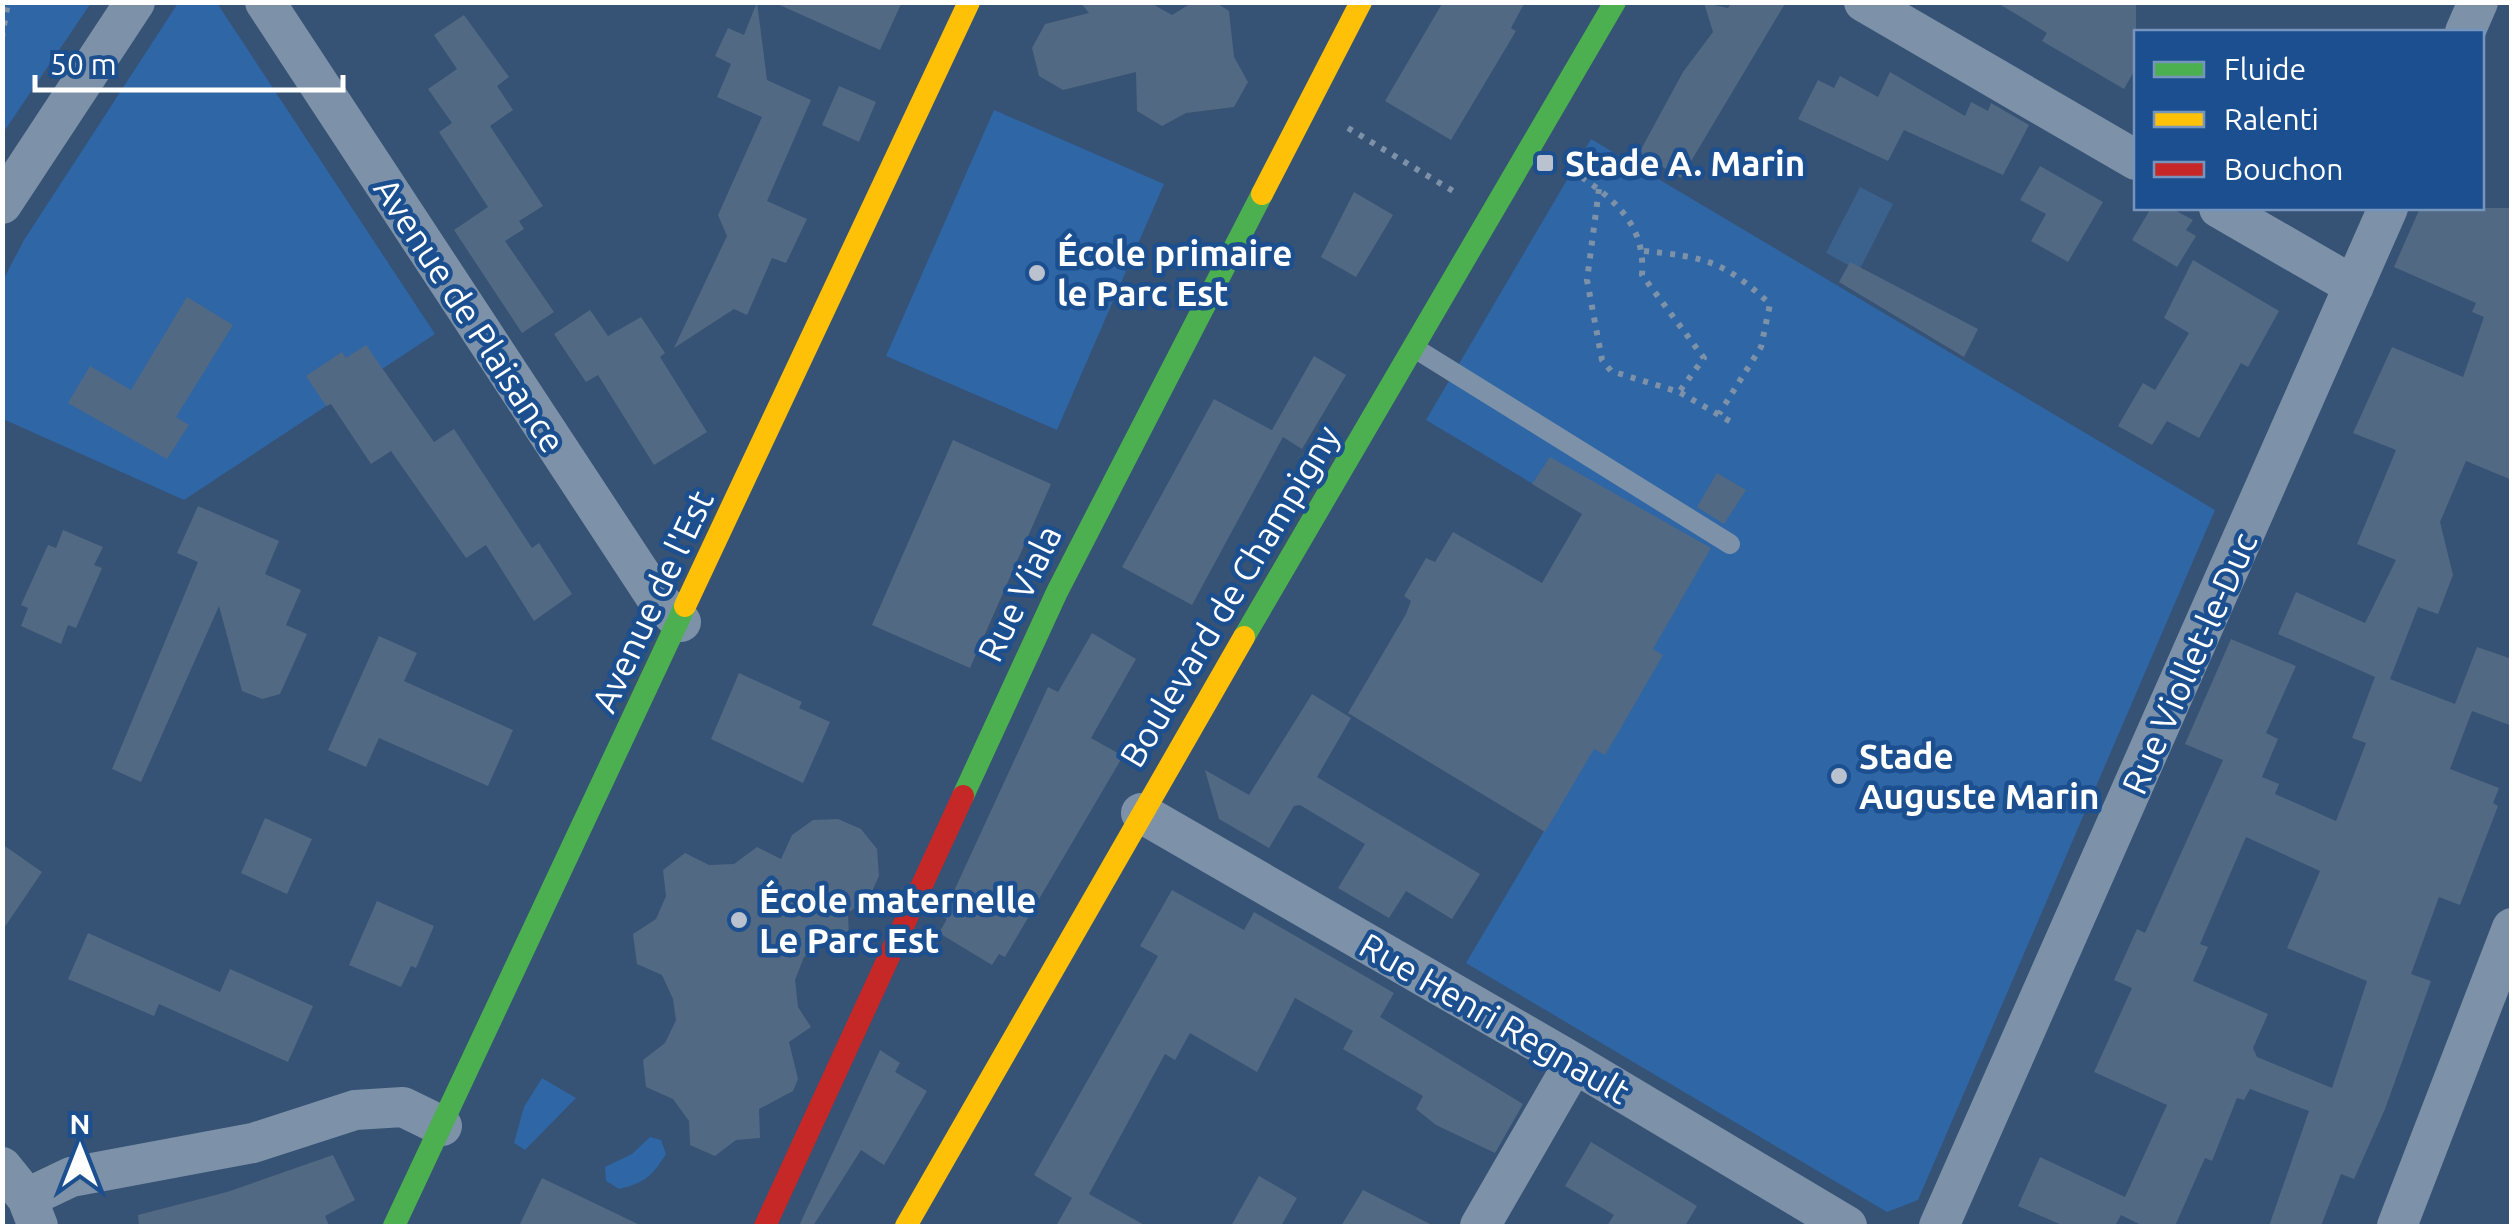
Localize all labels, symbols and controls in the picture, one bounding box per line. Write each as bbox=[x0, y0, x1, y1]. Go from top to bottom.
scale bar bbox=[35, 30, 342, 92]
legend bbox=[2134, 30, 2484, 210]
text: 50 m bbox=[50, 47, 117, 81]
text: Fluide bbox=[2224, 52, 2306, 86]
text: Ralenti bbox=[2224, 102, 2319, 136]
place label: Stade A. Marin bbox=[1565, 143, 1805, 183]
marker: Stade A. Marin bbox=[1534, 152, 1556, 174]
text: Bouchon bbox=[2224, 152, 2344, 186]
street label: Avenue de Plaisance bbox=[366, 170, 574, 460]
place label: École primaire le Parc Est bbox=[1057, 232, 1292, 313]
marker: École primaire le Parc Est bbox=[1026, 262, 1048, 284]
street label: Boulevard de Champigny bbox=[1111, 418, 1347, 774]
street label: Avenue de l'Est bbox=[583, 484, 721, 718]
street label: Rue Viala bbox=[969, 519, 1069, 667]
street label: Rue Viollet-le-Duc bbox=[2113, 526, 2265, 800]
place label: Stade Auguste Marin bbox=[1859, 736, 2099, 816]
marker: Stade Auguste Marin bbox=[1828, 765, 1850, 787]
place label: École maternelle Le Parc Est bbox=[759, 879, 1036, 960]
marker: École maternelle Le Parc Est bbox=[728, 909, 750, 931]
street label: Rue Henri Regnault bbox=[1353, 925, 1637, 1112]
north arrow bbox=[30, 1099, 130, 1199]
text: N bbox=[70, 1108, 90, 1139]

